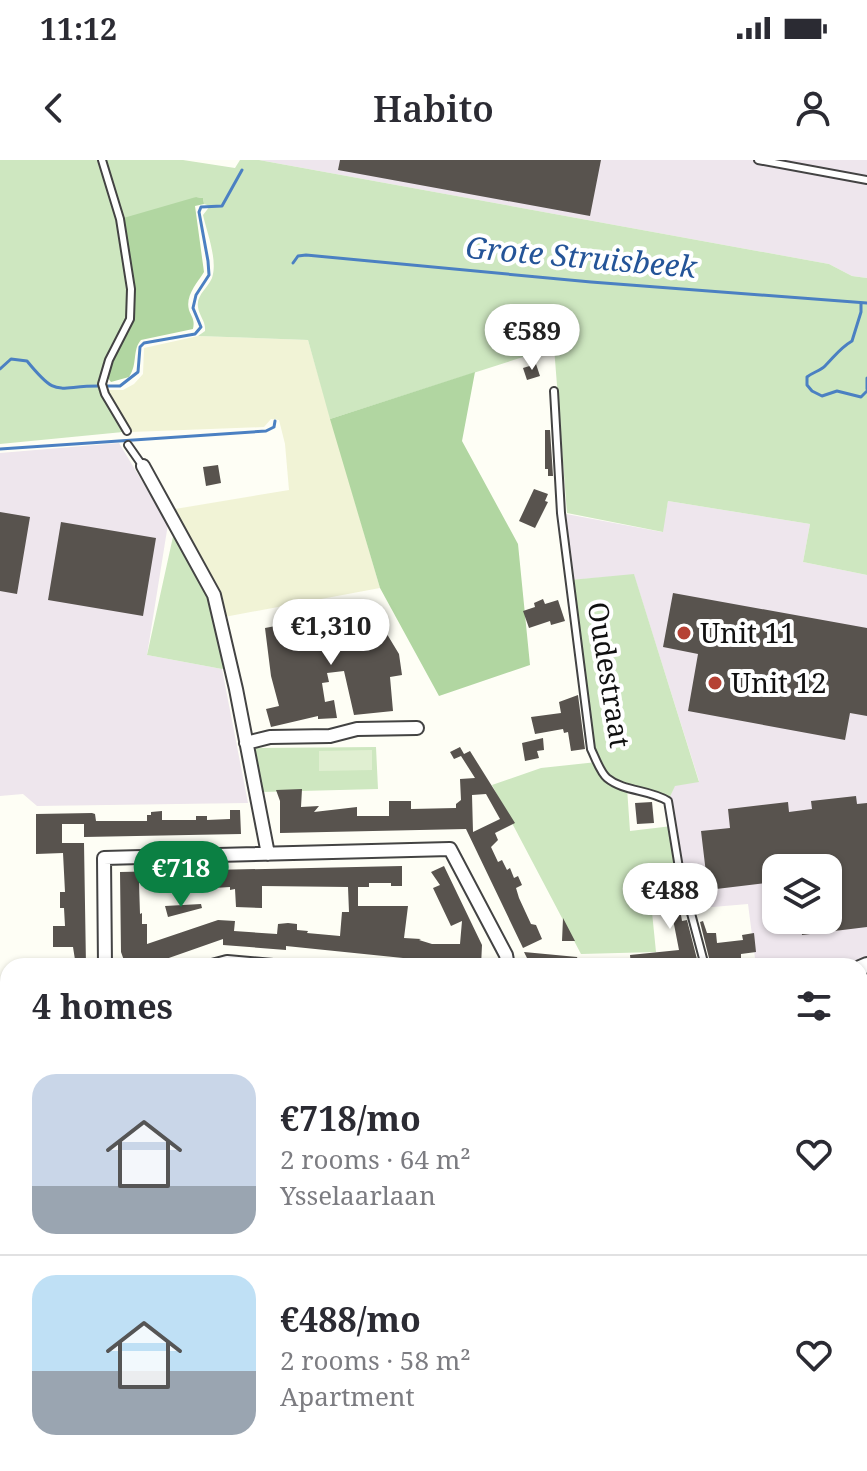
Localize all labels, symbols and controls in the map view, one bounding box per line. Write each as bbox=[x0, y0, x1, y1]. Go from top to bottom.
text: 11:12 bbox=[40, 8, 117, 49]
text: Habito bbox=[373, 84, 494, 133]
icon: back bbox=[32, 86, 76, 130]
icon: person bbox=[791, 86, 835, 130]
water label: Grote Struisbeek bbox=[464, 226, 699, 287]
pin: €589 bbox=[485, 304, 579, 372]
text: €589 bbox=[503, 312, 561, 348]
pin: €1,310 bbox=[266, 599, 396, 667]
street label: Oudestraat bbox=[580, 599, 640, 751]
text: €1,310 bbox=[291, 607, 371, 643]
place label: Unit 11 bbox=[700, 613, 796, 651]
marker: Unit 11 bbox=[675, 624, 693, 642]
place label: Unit 12 bbox=[731, 663, 827, 701]
marker: Unit 12 bbox=[706, 674, 724, 692]
pin: €718 bbox=[134, 841, 228, 909]
text: €718 bbox=[152, 849, 210, 885]
map controls bbox=[762, 854, 842, 934]
button: layers bbox=[762, 854, 842, 934]
pin: €488 bbox=[623, 863, 717, 931]
text: €488 bbox=[641, 871, 699, 907]
text: 4 homes bbox=[32, 983, 173, 1029]
icon: filters bbox=[792, 984, 836, 1028]
text: €718/mo bbox=[280, 1095, 421, 1141]
icon: home bbox=[96, 1106, 192, 1202]
icon: heart bbox=[792, 1132, 836, 1176]
text: 2 rooms · 64 m² bbox=[280, 1141, 471, 1177]
text: Ysselaarlaan bbox=[280, 1177, 436, 1213]
text: €488/mo bbox=[280, 1296, 421, 1342]
icon: home bbox=[96, 1307, 192, 1403]
icon: heart bbox=[792, 1333, 836, 1377]
text: 2 rooms · 58 m² bbox=[280, 1342, 471, 1378]
text: Apartment bbox=[280, 1378, 415, 1414]

